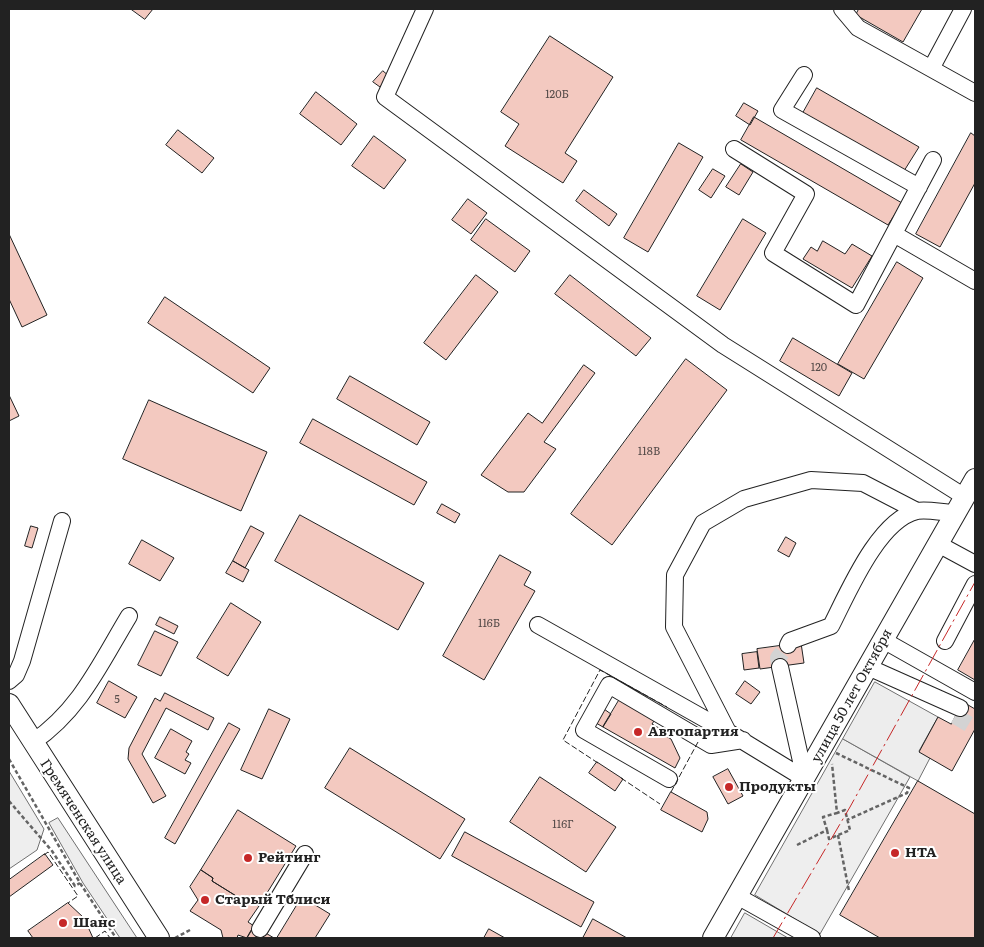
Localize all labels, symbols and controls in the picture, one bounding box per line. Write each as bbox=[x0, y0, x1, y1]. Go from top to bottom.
house number: 120Б bbox=[545, 88, 569, 102]
house number: 120 bbox=[811, 361, 827, 375]
house number: 118В bbox=[638, 445, 660, 459]
house number: 116Б bbox=[478, 617, 500, 631]
street label: улица 50 лет Октября bbox=[808, 626, 896, 766]
house number: 5 bbox=[114, 693, 120, 707]
place label: Автопартия bbox=[648, 724, 739, 740]
marker: Автопартия bbox=[632, 726, 644, 738]
street label: Гремяченская улица bbox=[36, 756, 130, 888]
place label: Продукты bbox=[739, 779, 816, 795]
marker: Продукты bbox=[723, 781, 735, 793]
house number: 116Г bbox=[552, 818, 574, 832]
place label: НТА bbox=[905, 845, 937, 861]
marker: НТА bbox=[889, 847, 901, 859]
place label: Рейтинг bbox=[258, 850, 321, 866]
marker: Рейтинг bbox=[242, 852, 254, 864]
place label: Старый Тблиси bbox=[215, 892, 331, 908]
marker: Старый Тблиси bbox=[199, 894, 211, 906]
place label: Шанс bbox=[73, 915, 115, 931]
marker: Шанс bbox=[57, 917, 69, 929]

